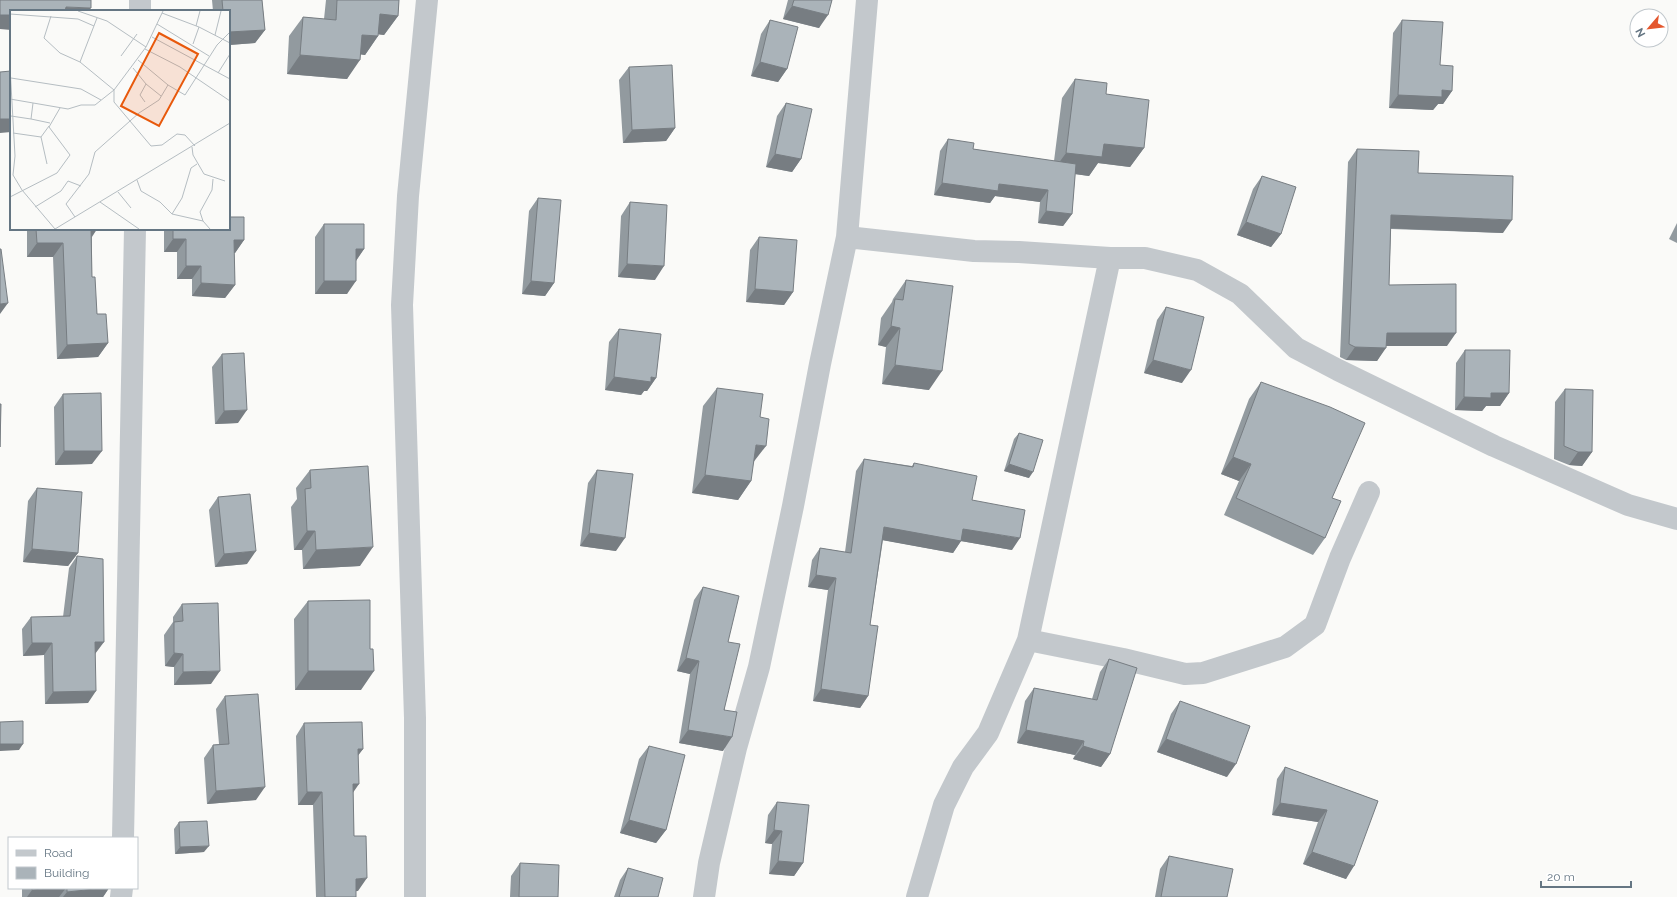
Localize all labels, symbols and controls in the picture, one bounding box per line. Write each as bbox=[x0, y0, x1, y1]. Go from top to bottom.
north arrow bbox=[1629, 8, 1669, 48]
inset map bbox=[10, 10, 230, 230]
text: N bbox=[1633, 26, 1648, 39]
legend bbox=[8, 837, 138, 889]
text: Road bbox=[44, 846, 73, 860]
scale bar bbox=[1541, 863, 1631, 889]
text: Building bbox=[44, 866, 90, 880]
text: 20 m bbox=[1547, 870, 1575, 884]

